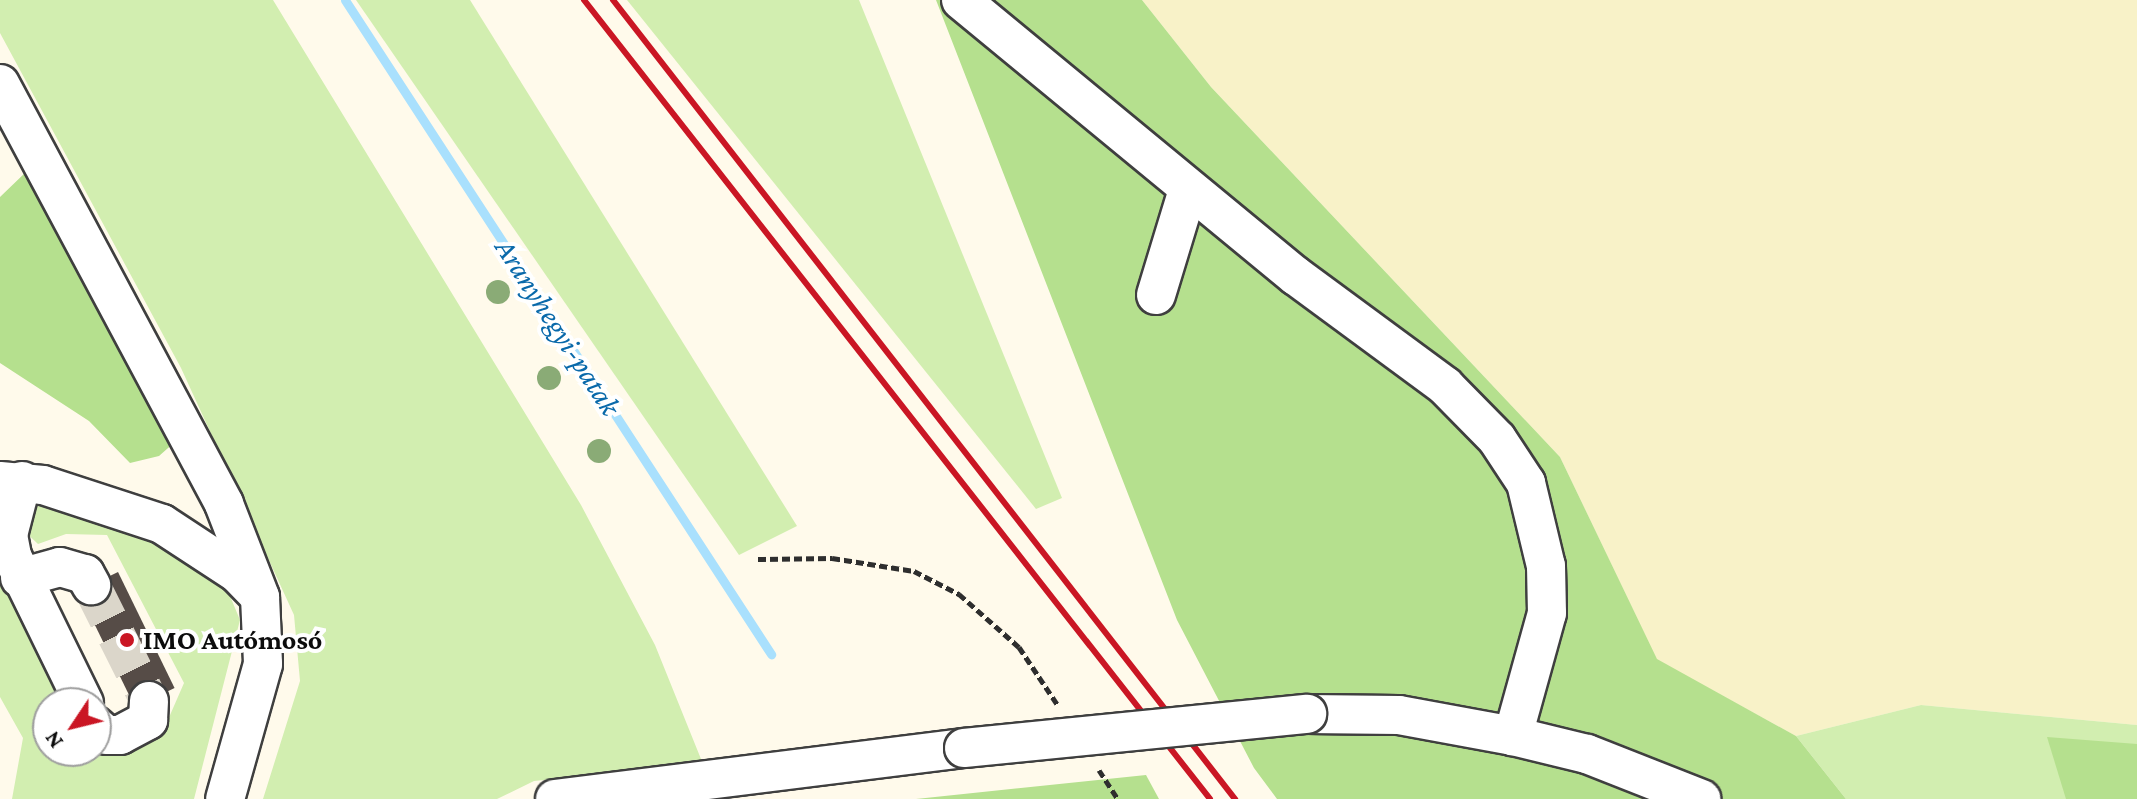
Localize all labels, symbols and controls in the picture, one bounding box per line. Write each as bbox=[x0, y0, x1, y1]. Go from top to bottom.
water label: Aranyhegyi-patak bbox=[487, 232, 629, 422]
place label: IMO Autómosó bbox=[143, 623, 322, 657]
marker: IMO Autómosó bbox=[118, 631, 136, 649]
north arrow bbox=[32, 687, 112, 767]
text: N bbox=[39, 727, 68, 753]

